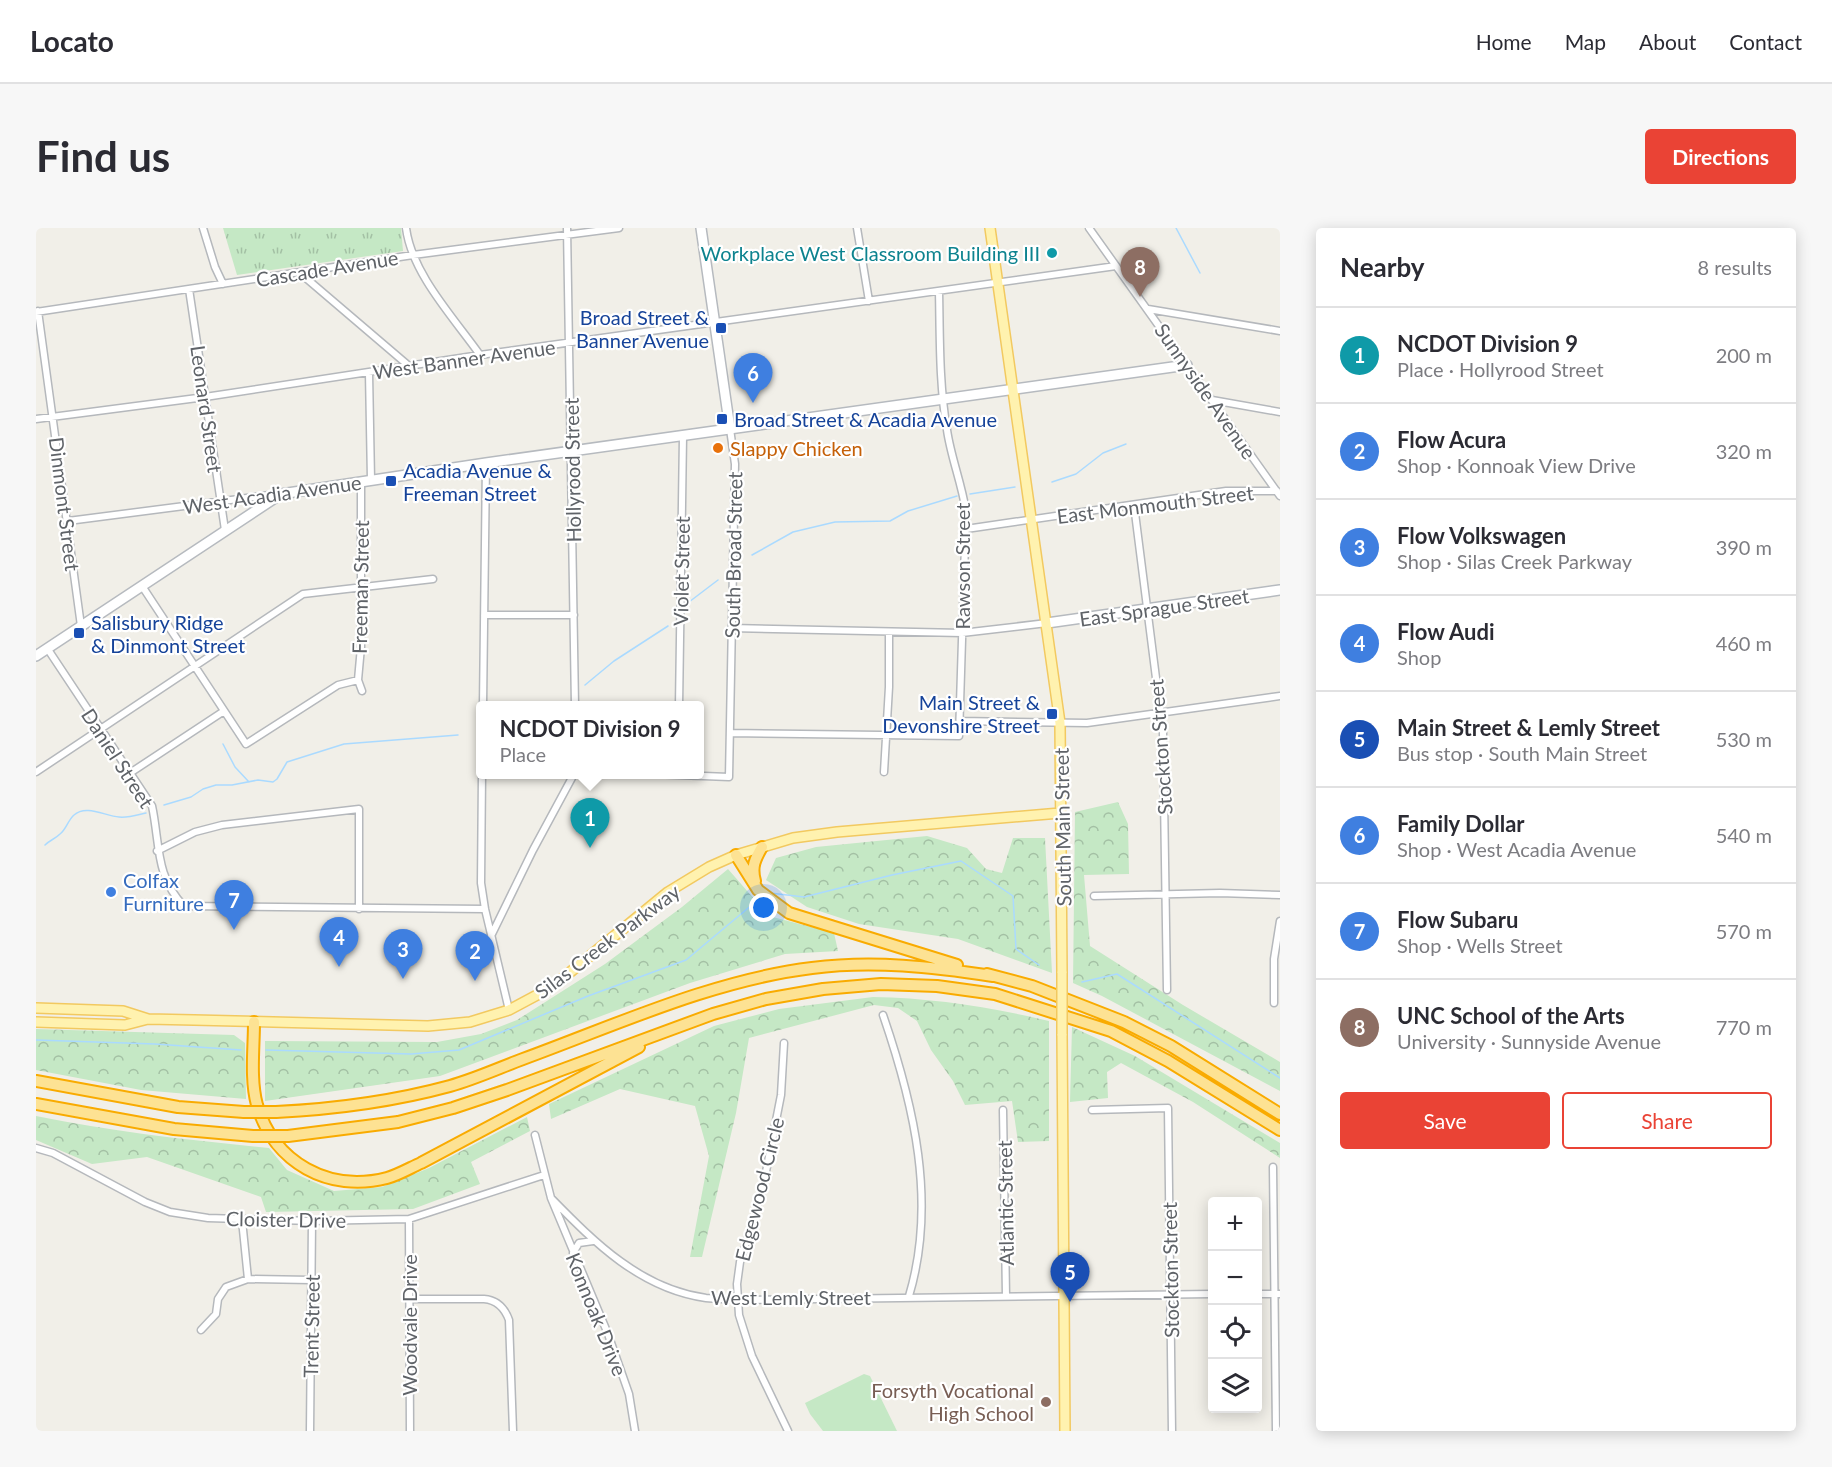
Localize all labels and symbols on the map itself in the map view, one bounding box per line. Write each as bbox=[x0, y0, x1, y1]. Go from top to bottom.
place label: Workplace West Classroom Building III bbox=[701, 241, 1040, 265]
street label: Cascade Avenue bbox=[254, 245, 400, 291]
marker: Workplace West Classroom Building III bbox=[1045, 246, 1059, 260]
pin: 8 bbox=[1120, 248, 1160, 297]
place label: Broad Street & Banner Avenue bbox=[576, 305, 710, 352]
street label: Sunnyside Avenue bbox=[1150, 319, 1262, 463]
marker: Broad Street & Banner Avenue bbox=[714, 321, 728, 335]
street label: West Banner Avenue bbox=[371, 334, 557, 384]
street label: Leonard Street bbox=[186, 344, 228, 474]
pin: 6 bbox=[734, 354, 772, 403]
street label: Hollyrood Street bbox=[559, 398, 585, 542]
place label: Broad Street & Acadia Avenue bbox=[734, 407, 997, 431]
marker: Broad Street & Acadia Avenue bbox=[715, 412, 729, 426]
street label: Dinmont Street bbox=[45, 436, 85, 572]
place label: Slappy Chicken bbox=[730, 436, 863, 460]
marker: Slappy Chicken bbox=[711, 441, 725, 455]
place label: Acadia Avenue & Freeman Street bbox=[403, 458, 552, 505]
street label: West Acadia Avenue bbox=[181, 470, 363, 518]
street label: South Broad Street bbox=[720, 472, 746, 638]
marker: Acadia Avenue & Freeman Street bbox=[384, 474, 398, 488]
street label: East Monmouth Street bbox=[1055, 480, 1255, 528]
street label: Rawson Street bbox=[950, 503, 974, 629]
street label: Violet Street bbox=[668, 516, 694, 626]
street label: Freeman Street bbox=[347, 520, 373, 654]
street label: East Sprague Street bbox=[1078, 583, 1250, 631]
place label: Salisbury Ridge & Dinmont Street bbox=[91, 610, 245, 657]
marker: Salisbury Ridge & Dinmont Street bbox=[72, 626, 86, 640]
street label: Stockton Street bbox=[1143, 678, 1177, 816]
place label: Main Street & Devonshire Street bbox=[882, 690, 1041, 737]
street label: Daniel Street bbox=[77, 704, 159, 812]
marker: Main Street & Devonshire Street bbox=[1045, 707, 1059, 721]
street label: South Main Street bbox=[1049, 747, 1075, 907]
pin: 1 bbox=[570, 798, 610, 848]
place label: Colfax Furniture bbox=[123, 868, 204, 915]
street label: Silas Creek Parkway bbox=[530, 878, 685, 1003]
pin: 7 bbox=[214, 880, 254, 930]
marker: Colfax Furniture bbox=[104, 885, 118, 899]
your location bbox=[749, 893, 778, 922]
pin: 4 bbox=[320, 918, 358, 967]
pin: 3 bbox=[384, 930, 422, 979]
pin: 2 bbox=[456, 932, 494, 981]
street label: Edgewood Circle bbox=[730, 1115, 788, 1263]
street label: Atlantic Street bbox=[992, 1140, 1018, 1266]
street label: Stockton Street bbox=[1157, 1202, 1183, 1338]
street label: Cloister Drive bbox=[226, 1206, 346, 1232]
street label: Konnoak Drive bbox=[561, 1249, 633, 1379]
pin: 5 bbox=[1050, 1252, 1090, 1302]
street label: Woodvale Drive bbox=[397, 1254, 421, 1396]
street label: Trent Street bbox=[298, 1274, 324, 1378]
street label: West Lemly Street bbox=[711, 1285, 871, 1309]
place label: Forsyth Vocational High School bbox=[871, 1378, 1034, 1425]
marker: Forsyth Vocational High School bbox=[1039, 1395, 1053, 1409]

